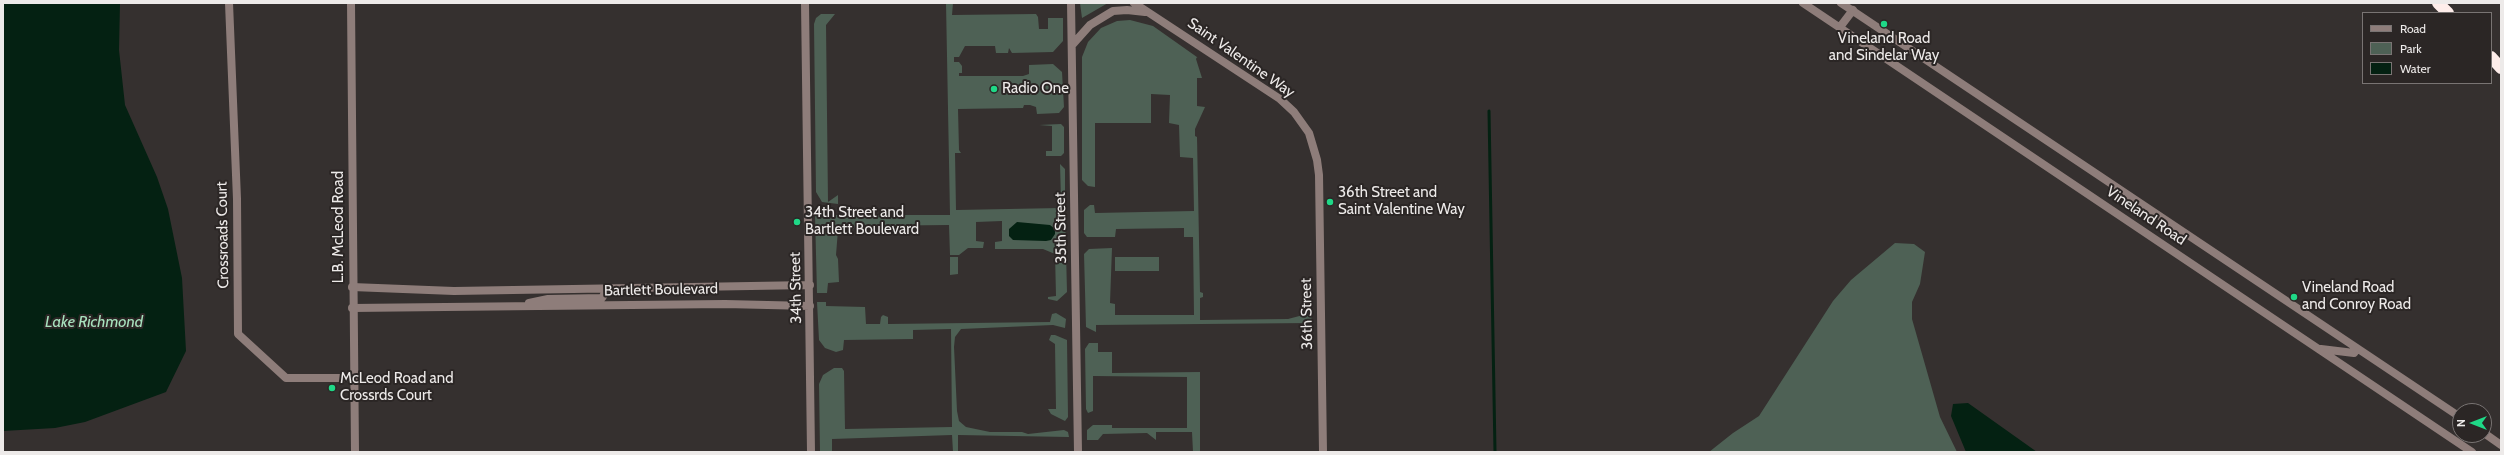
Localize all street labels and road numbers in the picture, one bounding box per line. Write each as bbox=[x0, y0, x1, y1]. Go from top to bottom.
street label: Saint Valentine Way bbox=[1184, 14, 1298, 102]
street label: L.B. McLeod Road bbox=[330, 171, 348, 283]
street label: Crossroads Court bbox=[213, 181, 233, 289]
street label: Vineland Road bbox=[2103, 183, 2189, 249]
street label: 35th Street bbox=[1051, 192, 1071, 264]
street label: 34th Street bbox=[786, 252, 806, 324]
street label: 36th Street bbox=[1297, 278, 1317, 350]
street label: Bartlett Boulevard bbox=[604, 280, 718, 300]

